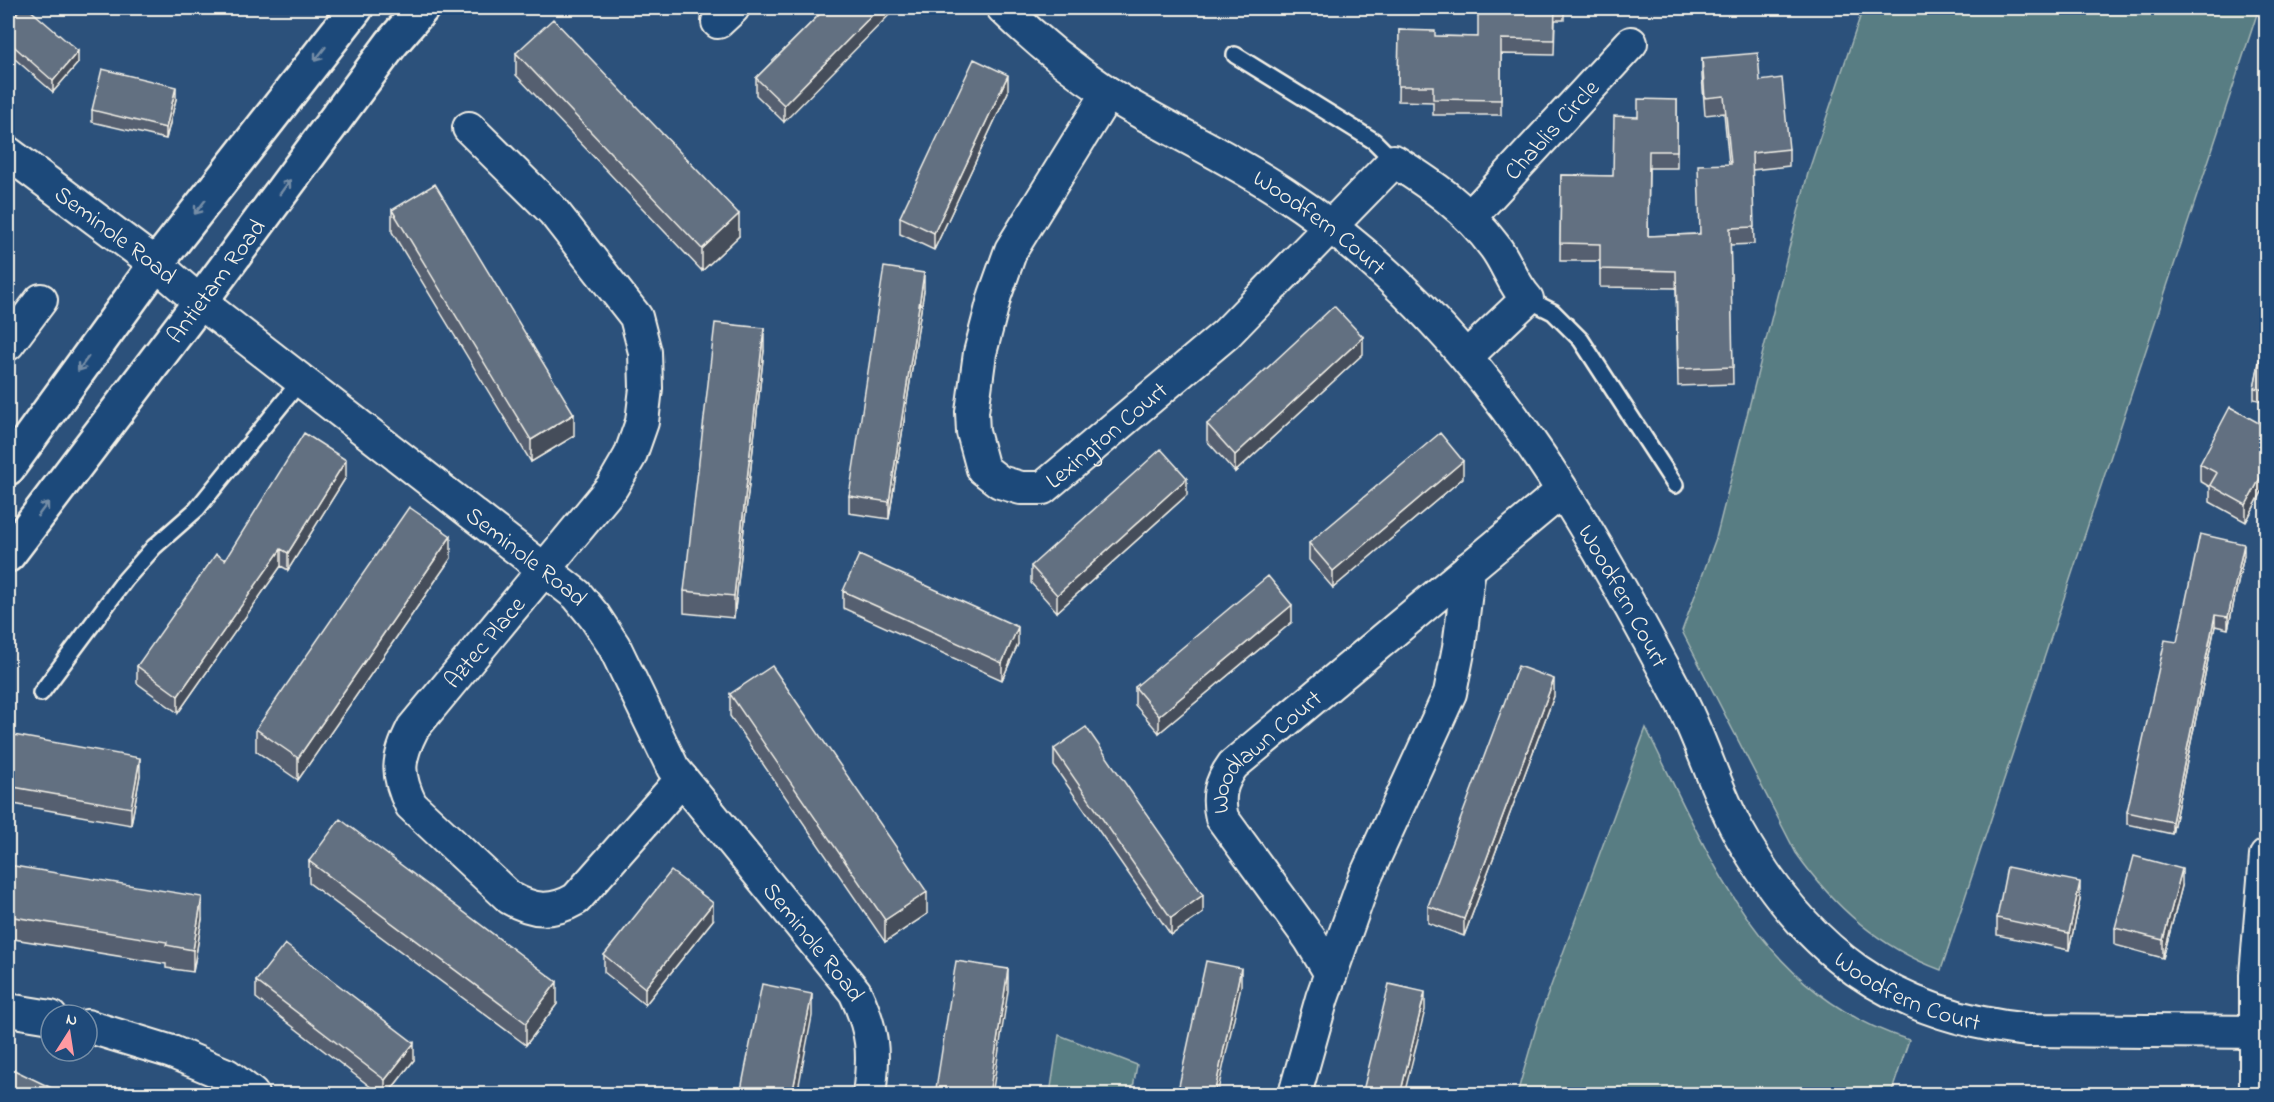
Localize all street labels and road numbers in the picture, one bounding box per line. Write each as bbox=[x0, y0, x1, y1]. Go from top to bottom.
street label: Chablis Circle bbox=[1497, 73, 1609, 189]
street label: Woodfern Court bbox=[1245, 163, 1393, 285]
street label: Seminole Road bbox=[46, 178, 184, 294]
street label: Antietam Road bbox=[159, 212, 276, 352]
street label: Lexington Court bbox=[1039, 375, 1177, 499]
street label: Seminole Road bbox=[457, 499, 595, 615]
street label: Woodfern Court bbox=[1567, 519, 1676, 675]
street label: Aztec Place bbox=[437, 590, 535, 697]
street label: Woodlawn Court bbox=[1204, 683, 1331, 815]
street label: Seminole Road bbox=[753, 876, 872, 1008]
street label: Woodfern Court bbox=[1825, 944, 1983, 1042]

